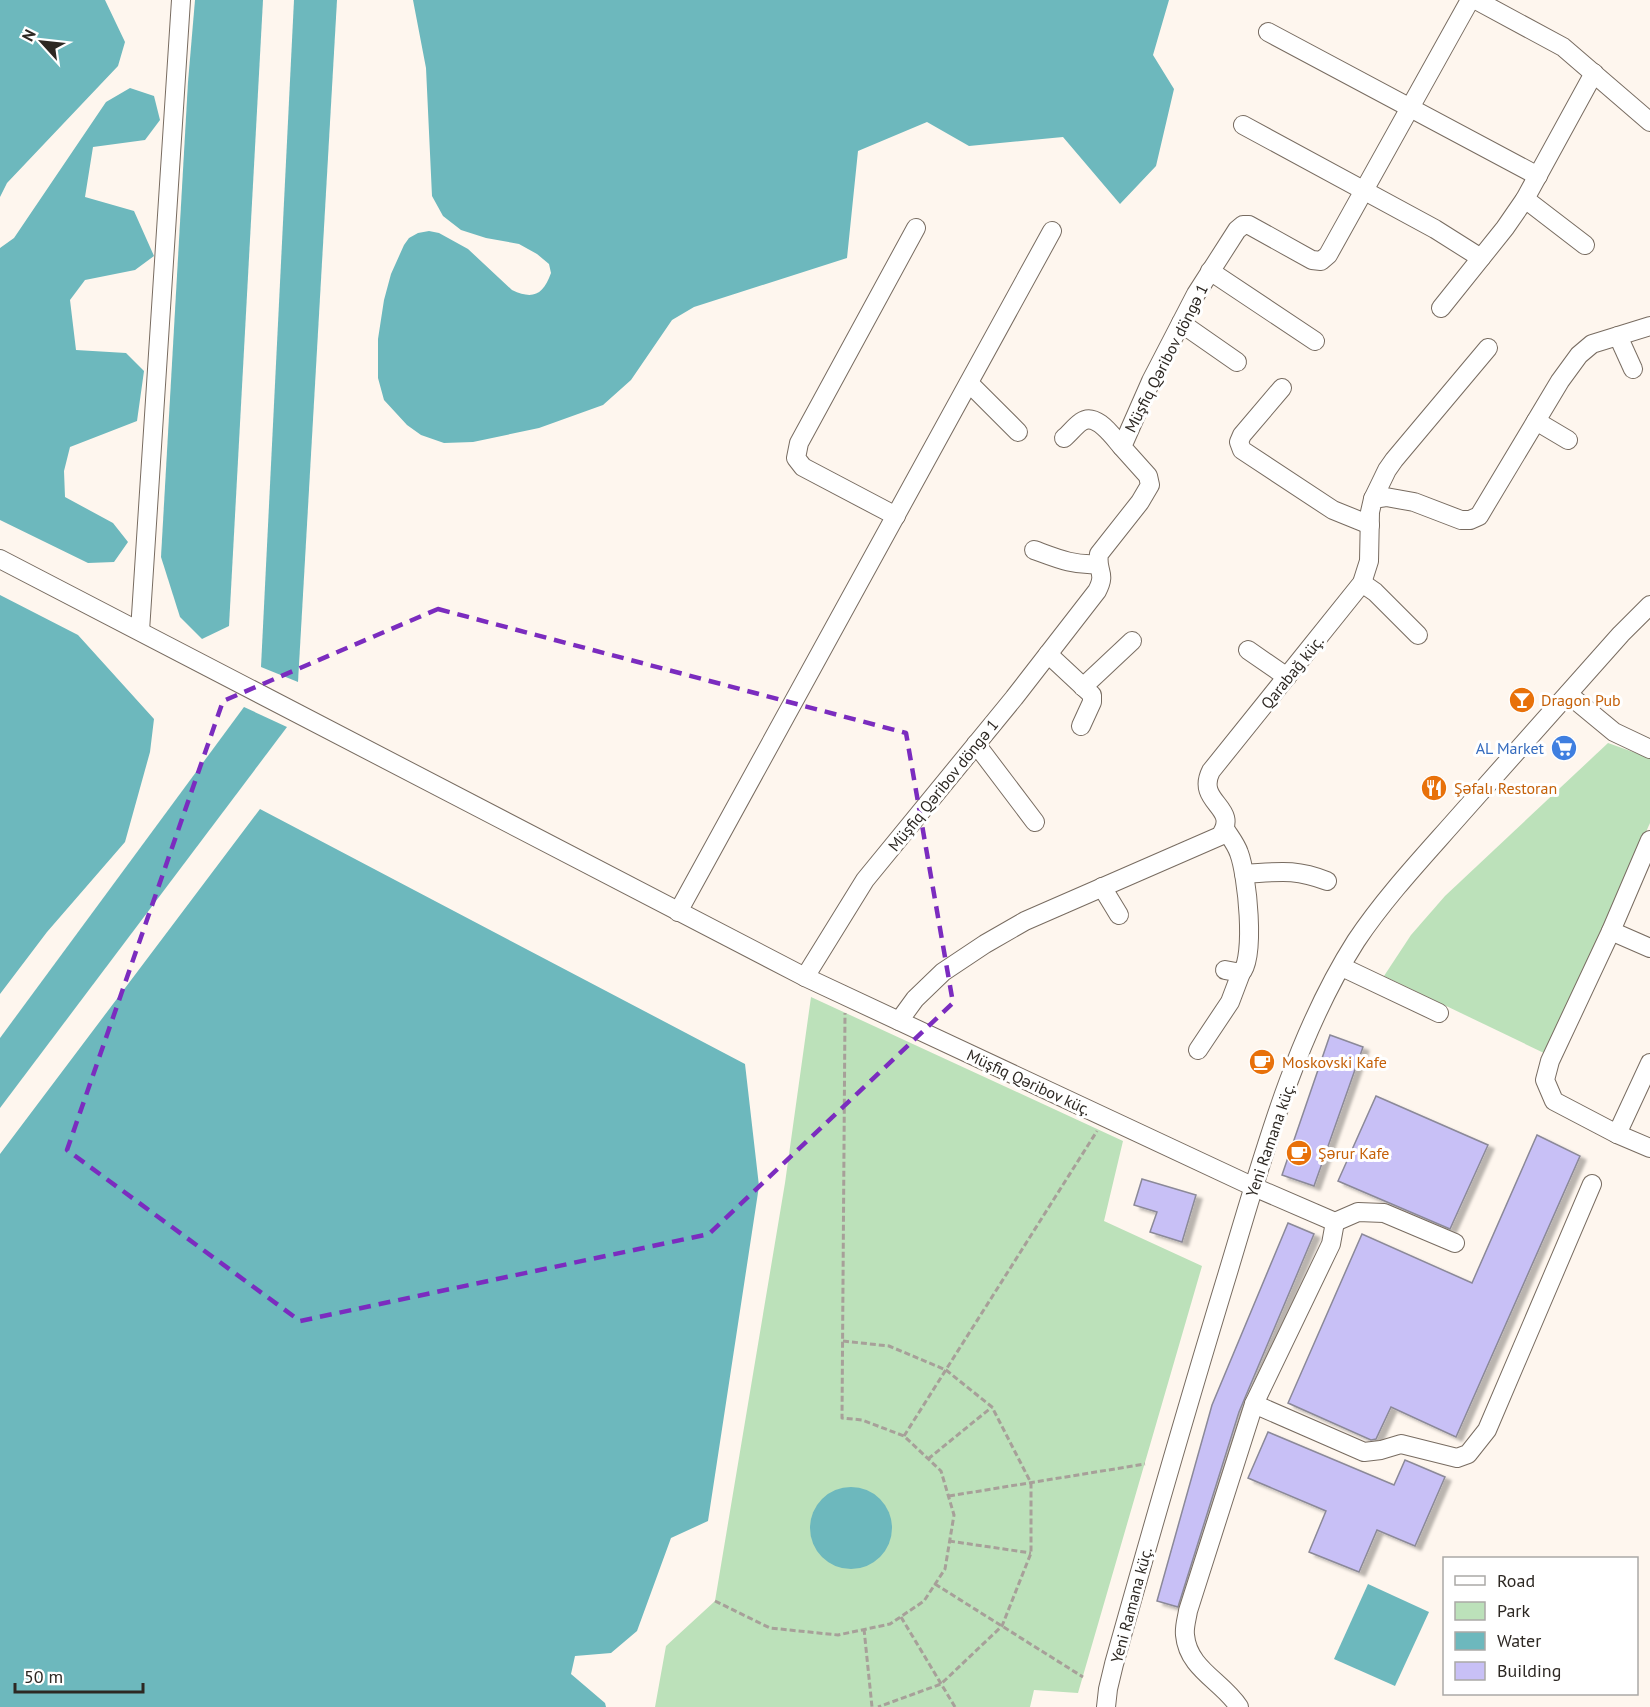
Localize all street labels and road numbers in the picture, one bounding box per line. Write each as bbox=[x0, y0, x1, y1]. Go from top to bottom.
street label: Müşfiq Qəribov döngə 1 bbox=[1120, 280, 1212, 436]
street label: Qarabağ küç. bbox=[1256, 631, 1328, 713]
street label: Müşfiq Qəribov döngə 1 bbox=[884, 715, 1002, 855]
street label: Müşfiq Qəribov küç. bbox=[964, 1045, 1094, 1119]
street label: Yeni Ramana küç. bbox=[1241, 1080, 1299, 1200]
street label: Yeni Ramana küç. bbox=[1106, 1545, 1156, 1665]

